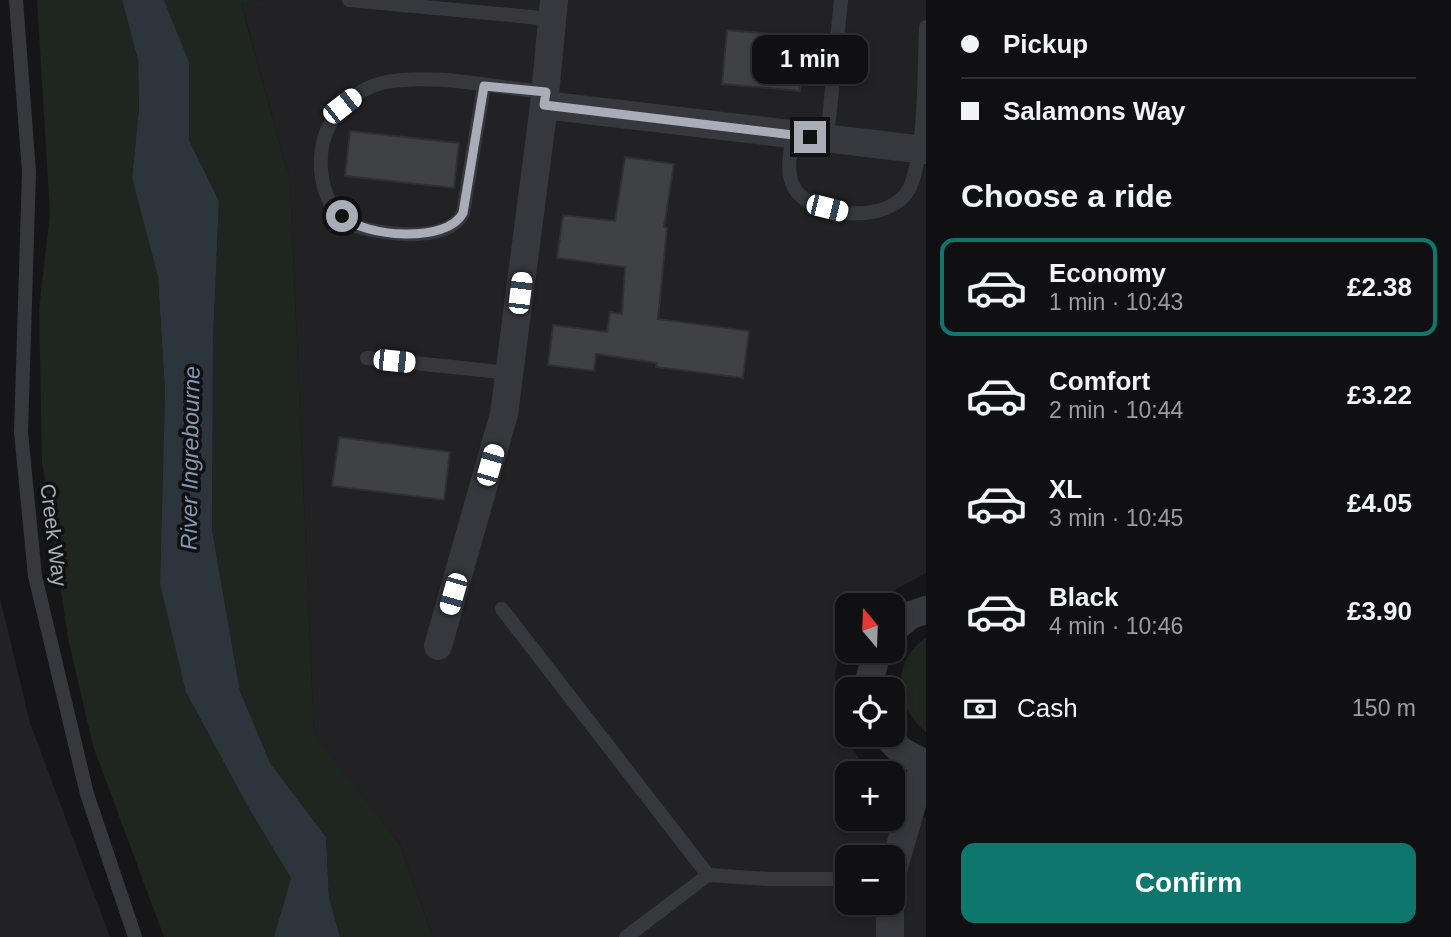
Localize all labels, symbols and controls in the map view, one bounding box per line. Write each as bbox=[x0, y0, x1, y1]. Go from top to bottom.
text: Pickup bbox=[1003, 29, 1088, 59]
callout: 1 min bbox=[752, 36, 868, 85]
text: 1 min bbox=[780, 46, 840, 72]
car bbox=[319, 85, 366, 127]
text: Salamons Way bbox=[1003, 96, 1186, 126]
route end bbox=[794, 121, 826, 153]
text: Choose a ride bbox=[961, 178, 1173, 214]
car bbox=[805, 193, 850, 223]
route start bbox=[326, 200, 358, 232]
icon: car bbox=[965, 256, 1028, 319]
text: Economy bbox=[1049, 258, 1166, 288]
car bbox=[508, 271, 533, 315]
text: £2.38 bbox=[1347, 272, 1412, 302]
text: 1 min · 10:43 bbox=[1049, 289, 1183, 315]
car bbox=[373, 348, 416, 374]
icon: car bbox=[965, 364, 1028, 427]
water label: River Ingrebourne bbox=[175, 366, 205, 550]
text: Comfort bbox=[1049, 366, 1150, 396]
text: £3.22 bbox=[1347, 380, 1412, 410]
text: 2 min · 10:44 bbox=[1049, 397, 1183, 423]
car bbox=[475, 442, 506, 488]
icon: car bbox=[965, 472, 1028, 535]
text: XL bbox=[1049, 474, 1082, 504]
street label: Creek Way bbox=[36, 482, 72, 588]
text: £4.05 bbox=[1347, 488, 1412, 518]
text: 3 min · 10:45 bbox=[1049, 505, 1183, 531]
car bbox=[438, 571, 469, 617]
icon: car bbox=[965, 580, 1028, 643]
text: Black bbox=[1049, 582, 1118, 612]
north arrow bbox=[835, 593, 905, 663]
map controls bbox=[835, 593, 905, 915]
text: £3.90 bbox=[1347, 596, 1412, 626]
text: 4 min · 10:46 bbox=[1049, 613, 1183, 639]
button: locate bbox=[835, 677, 905, 747]
icon: cash bbox=[961, 690, 999, 728]
text: Cash bbox=[1017, 693, 1078, 723]
text: 150 m bbox=[1352, 695, 1416, 721]
button: + bbox=[835, 761, 905, 831]
button: Confirm bbox=[961, 843, 1416, 923]
button: − bbox=[835, 845, 905, 915]

